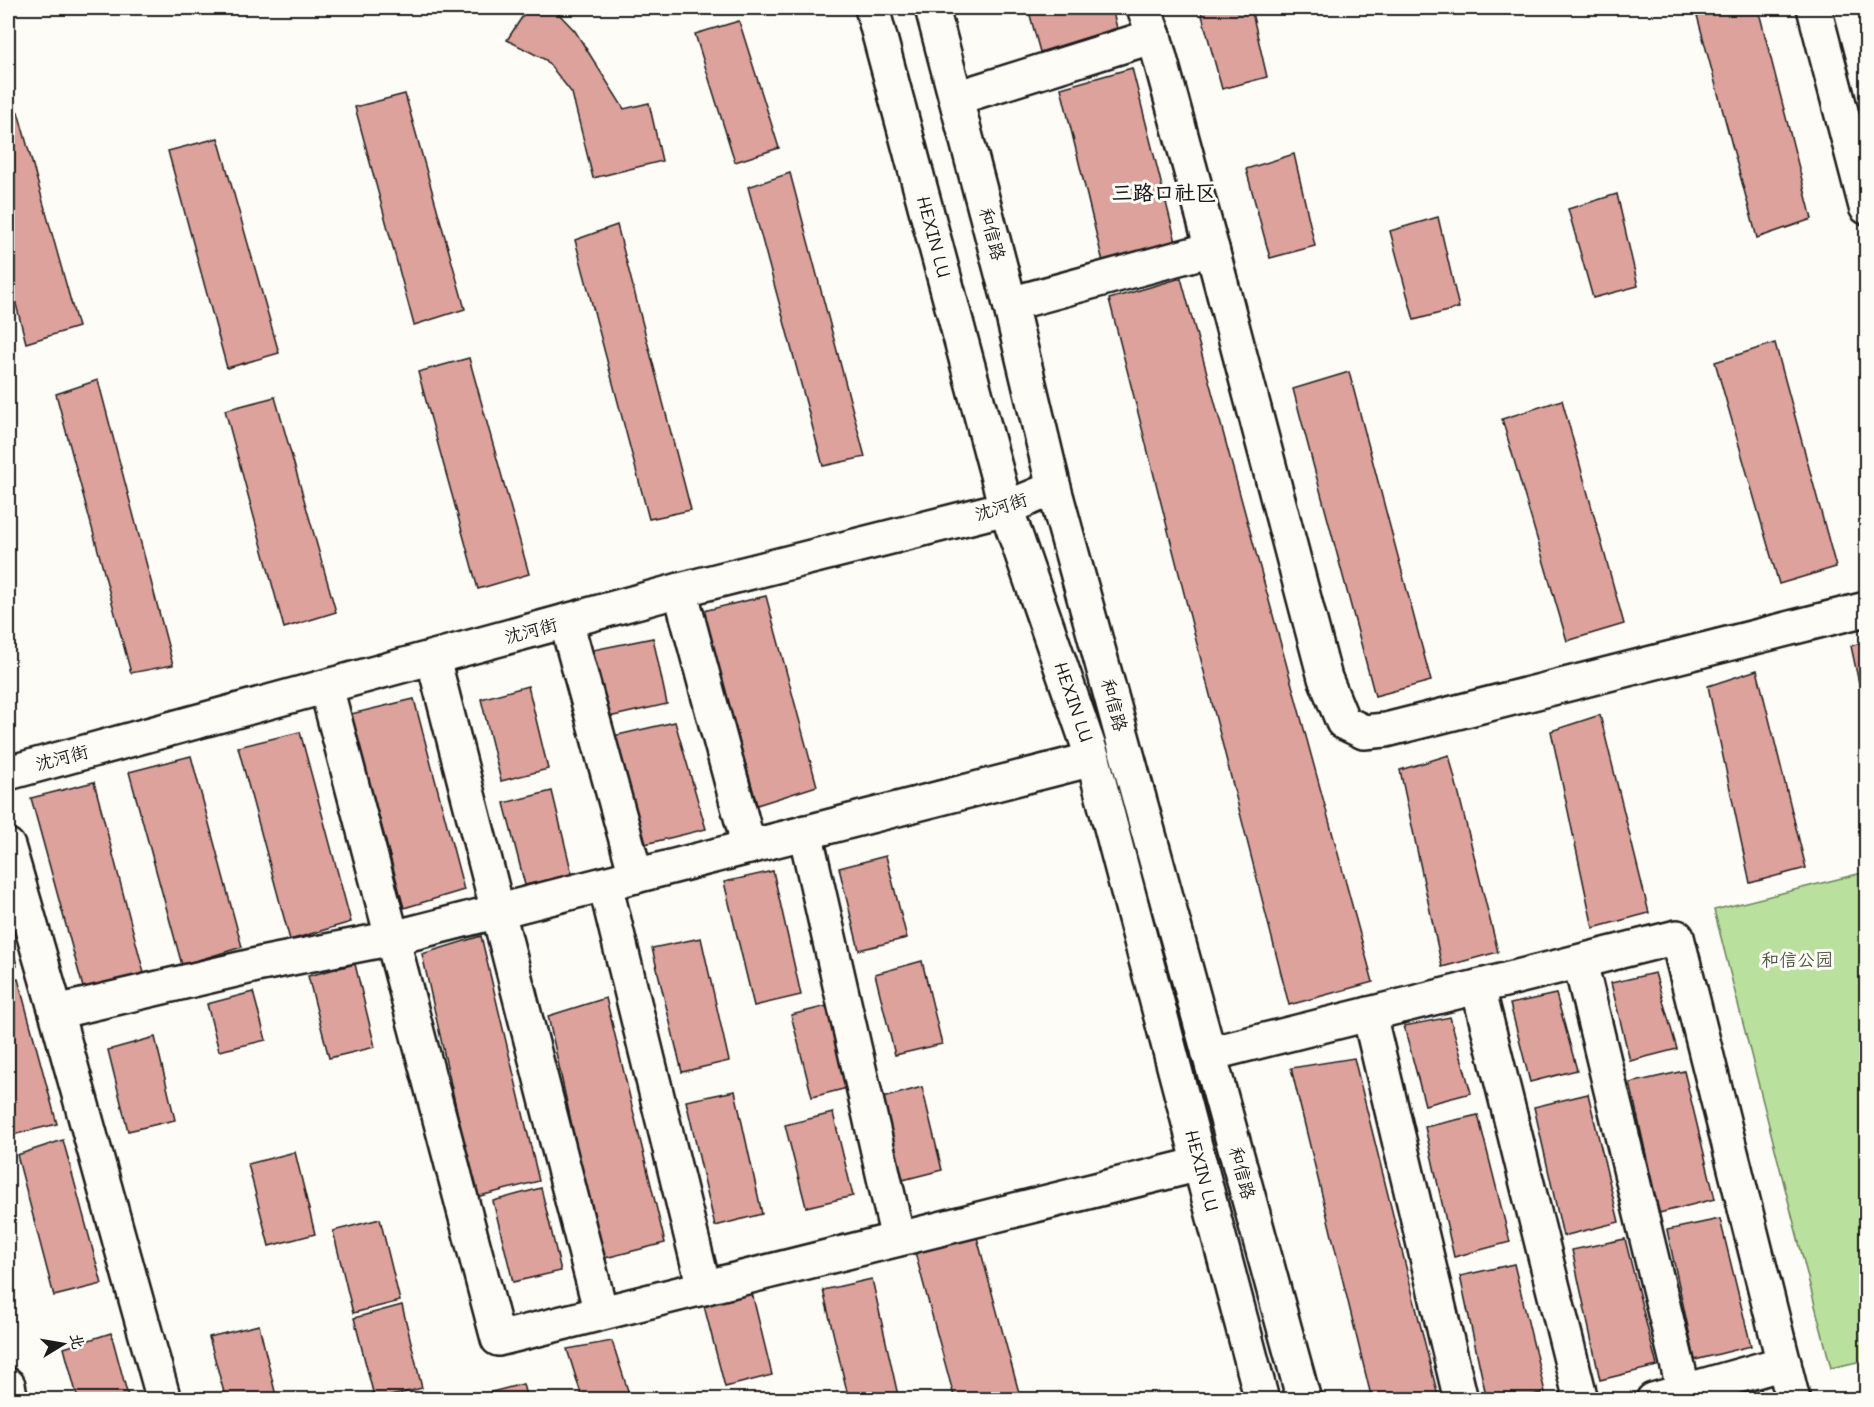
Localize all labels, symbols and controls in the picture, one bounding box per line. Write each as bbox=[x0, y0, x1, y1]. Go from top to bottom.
district label: 三路口社区 bbox=[1112, 178, 1217, 205]
street label: HEXIN LU bbox=[912, 193, 957, 280]
street label: 和信路 bbox=[974, 205, 1012, 263]
street label: 沈河街 bbox=[971, 486, 1030, 526]
street label: 沈河街 bbox=[502, 611, 560, 649]
street label: HEXIN LU bbox=[1049, 658, 1099, 745]
street label: 和信路 bbox=[1096, 676, 1134, 734]
street label: 沈河街 bbox=[33, 738, 91, 776]
park label: 和信公园 bbox=[1761, 947, 1833, 971]
street label: HEXIN LU bbox=[1180, 1127, 1225, 1214]
street label: 和信路 bbox=[1224, 1144, 1262, 1202]
north arrow bbox=[33, 1314, 93, 1374]
text: 北 bbox=[66, 1331, 90, 1351]

